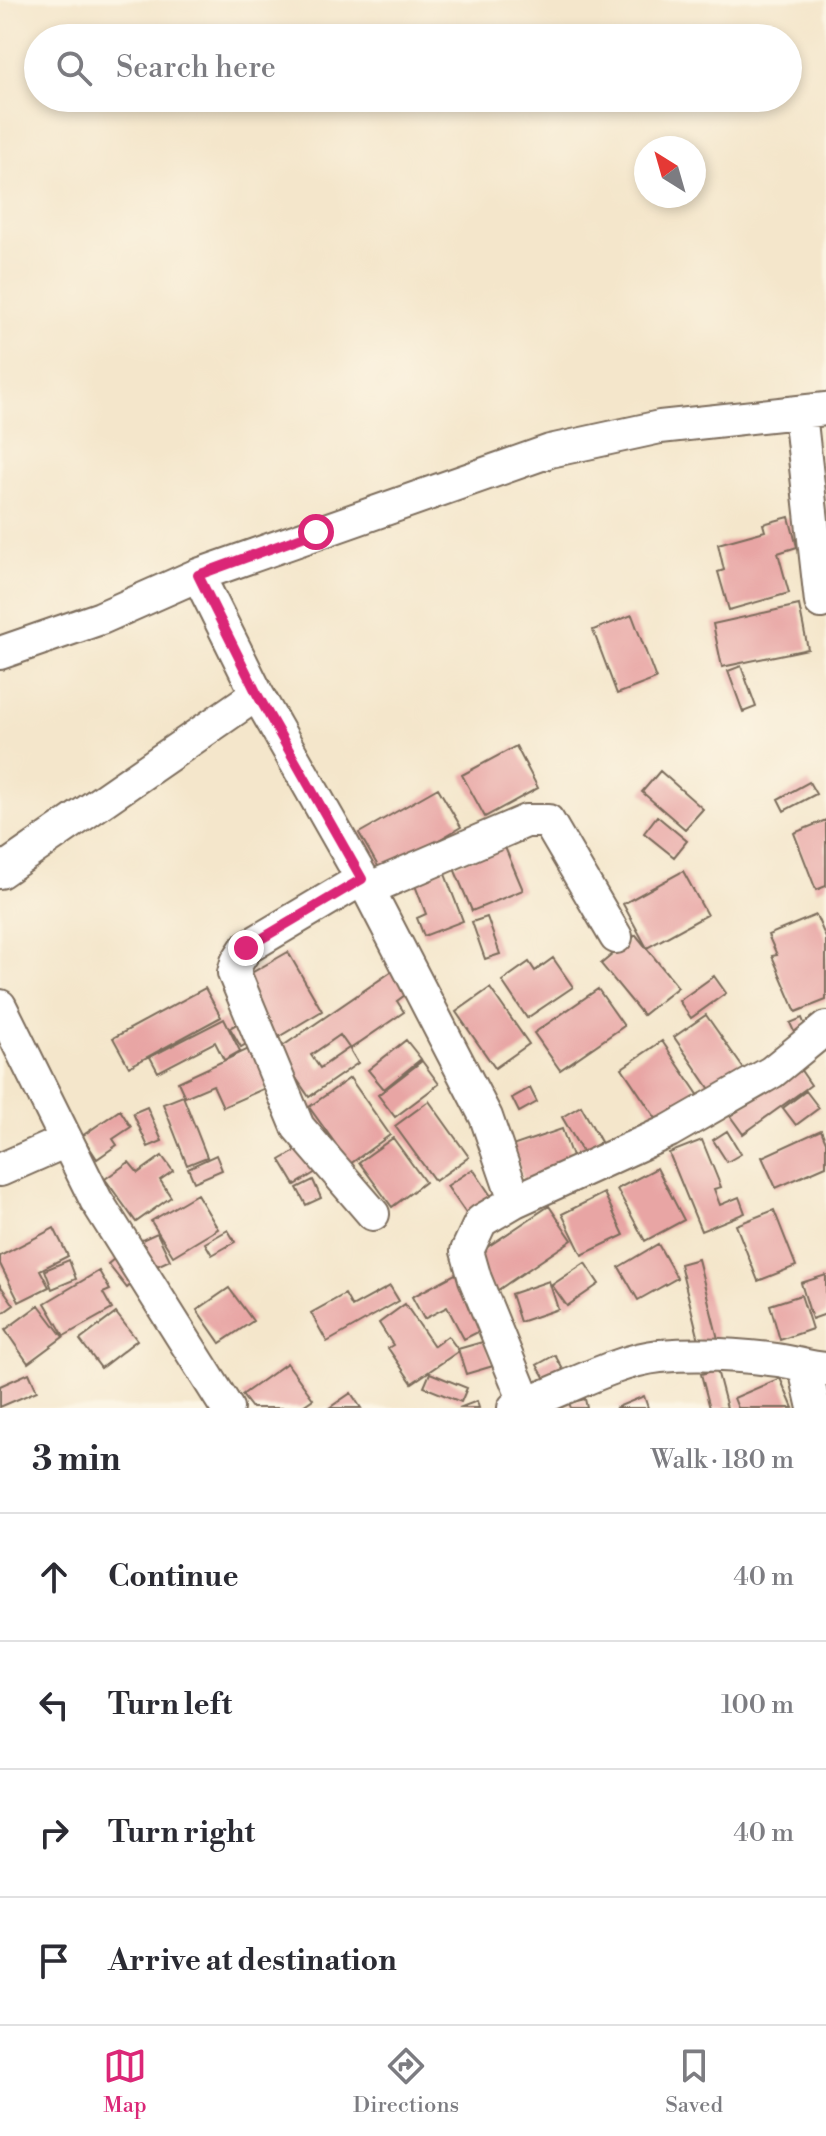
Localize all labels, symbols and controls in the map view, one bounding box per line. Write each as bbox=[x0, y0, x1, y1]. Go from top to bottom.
search box bbox=[24, 24, 802, 112]
icon: search bbox=[52, 46, 96, 90]
text: Search here bbox=[116, 49, 276, 87]
north arrow bbox=[634, 136, 706, 208]
route start bbox=[298, 514, 334, 550]
route end bbox=[228, 930, 264, 966]
text: 3 min bbox=[32, 1439, 121, 1481]
text: Walk · 180 m bbox=[651, 1444, 794, 1476]
icon: ahead bbox=[32, 1555, 76, 1599]
text: Continue bbox=[108, 1558, 239, 1596]
text: 40 m bbox=[733, 1561, 794, 1593]
icon: left bbox=[32, 1683, 76, 1727]
text: Turn left bbox=[108, 1686, 232, 1724]
text: 100 m bbox=[721, 1689, 794, 1721]
icon: right bbox=[32, 1811, 76, 1855]
text: Turn right bbox=[108, 1814, 255, 1852]
text: 40 m bbox=[733, 1817, 794, 1849]
icon: arrive bbox=[32, 1939, 76, 1983]
text: Arrive at destination bbox=[108, 1942, 397, 1980]
tab: Map bbox=[103, 2044, 147, 2119]
tab: Directions bbox=[353, 2044, 459, 2119]
tab: Saved bbox=[665, 2044, 723, 2119]

